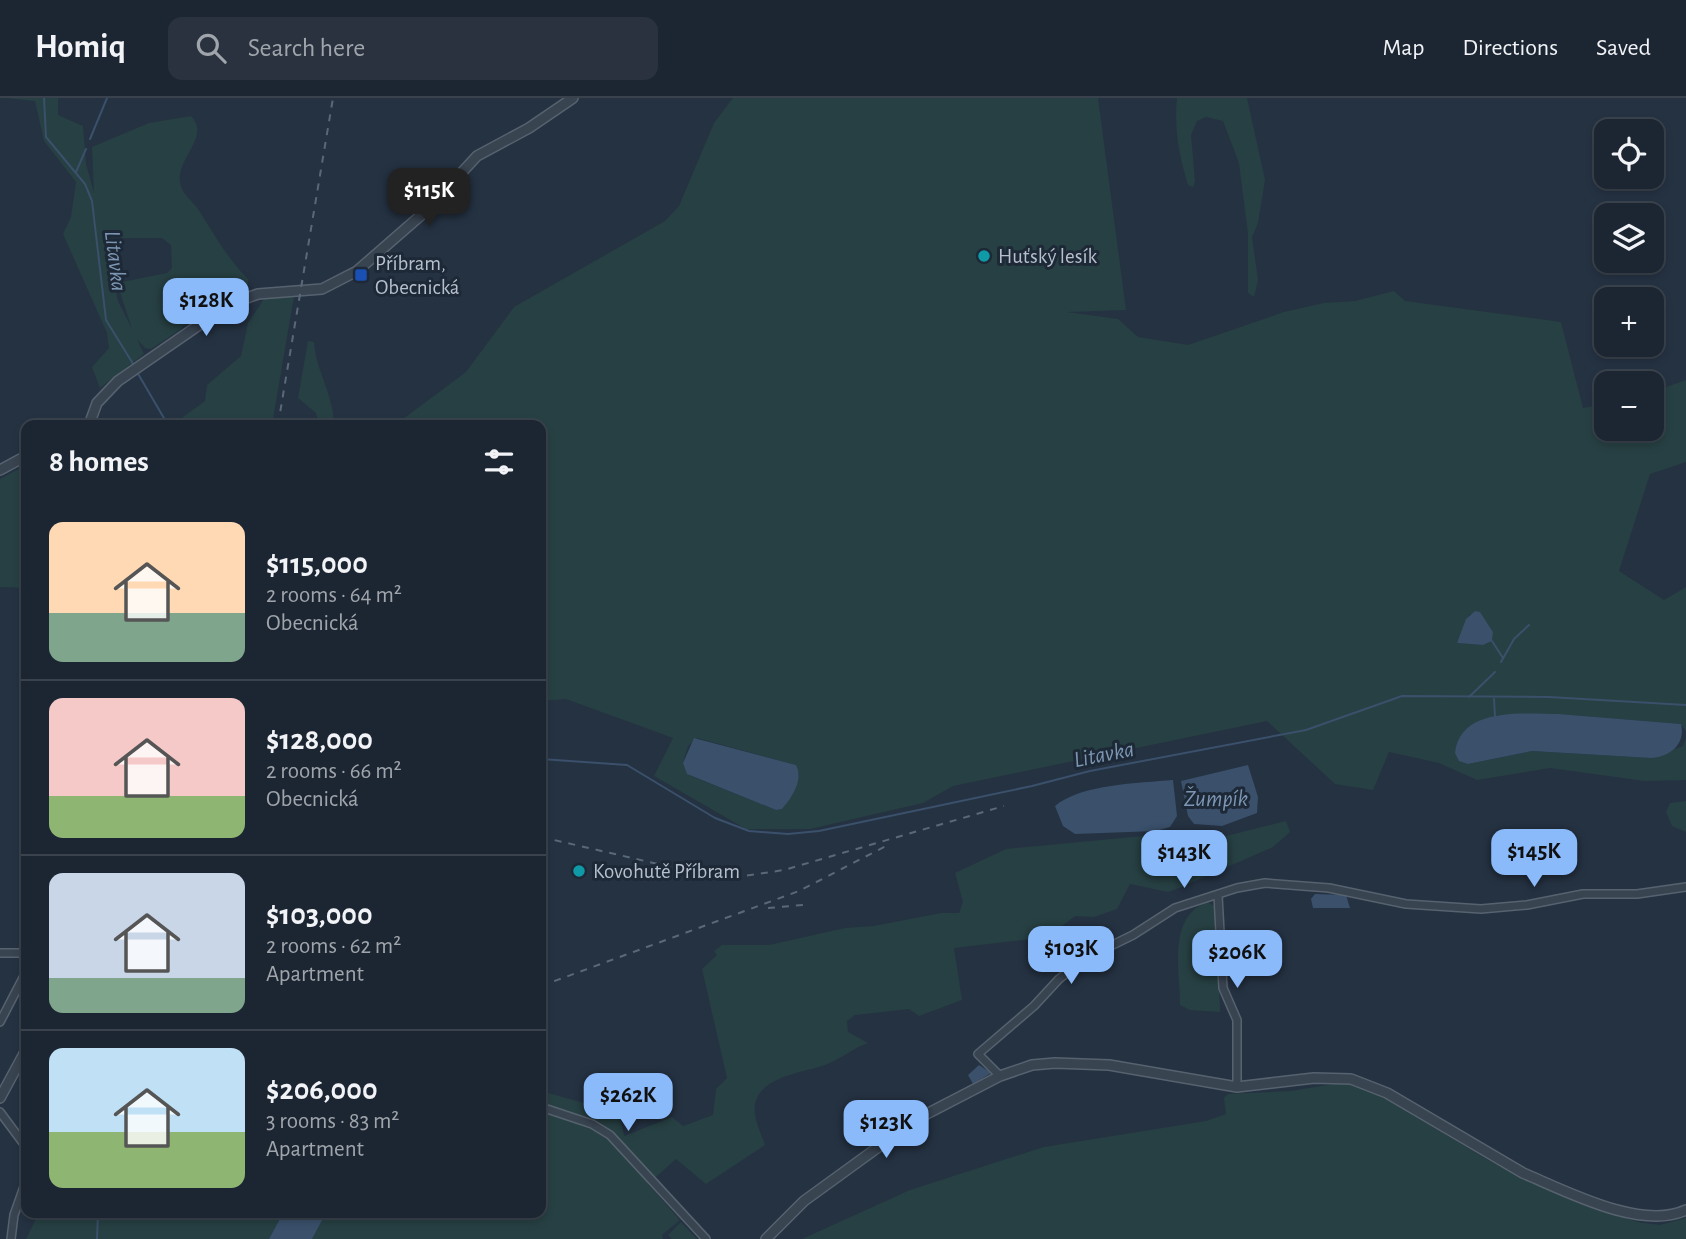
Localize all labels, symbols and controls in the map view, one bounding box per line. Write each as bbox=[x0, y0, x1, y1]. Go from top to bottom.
search box bbox=[168, 17, 658, 80]
icon: search bbox=[192, 29, 230, 67]
text: Homiq bbox=[35, 31, 126, 64]
text: Search here bbox=[248, 35, 365, 61]
text: Map bbox=[1382, 36, 1424, 60]
text: Directions bbox=[1462, 36, 1558, 60]
text: Saved bbox=[1596, 36, 1651, 60]
map controls bbox=[1594, 119, 1664, 441]
button: locate bbox=[1594, 119, 1664, 189]
pin: $115K bbox=[380, 169, 478, 228]
text: $115K bbox=[404, 179, 454, 202]
button: layers bbox=[1594, 203, 1664, 273]
water label: Litavka bbox=[100, 229, 130, 293]
place label: Huťský lesík bbox=[998, 246, 1098, 267]
marker: Huťský lesík bbox=[976, 248, 992, 264]
place label: Příbram, Obecnická bbox=[375, 253, 460, 298]
marker: Příbram, Obecnická bbox=[353, 267, 369, 283]
pin: $128K bbox=[157, 278, 255, 338]
button: + bbox=[1594, 287, 1664, 357]
text: $128K bbox=[179, 289, 233, 312]
button: − bbox=[1594, 371, 1664, 441]
icon: filters bbox=[480, 443, 518, 481]
text: 8 homes bbox=[49, 447, 149, 477]
text: $115,000 bbox=[266, 549, 368, 579]
icon: home bbox=[105, 550, 189, 634]
text: 2 rooms · 64 m² bbox=[266, 584, 402, 607]
text: Obecnická bbox=[266, 612, 359, 635]
text: $128,000 bbox=[266, 725, 373, 755]
icon: home bbox=[105, 726, 189, 810]
water label: Litavka bbox=[1072, 738, 1136, 772]
text: 2 rooms · 66 m² bbox=[266, 760, 402, 783]
water label: Žumpík bbox=[1184, 786, 1248, 811]
text: Obecnická bbox=[266, 788, 359, 811]
pin: $143K bbox=[1135, 830, 1233, 890]
pin: $145K bbox=[1485, 830, 1583, 889]
text: $145K bbox=[1507, 840, 1561, 863]
text: $143K bbox=[1157, 841, 1211, 864]
place label: Kovohutě Příbram bbox=[593, 861, 740, 882]
marker: Kovohutě Příbram bbox=[571, 863, 587, 879]
text: $103,000 bbox=[266, 900, 373, 930]
icon: home bbox=[105, 901, 189, 985]
pin: $103K bbox=[1022, 926, 1120, 986]
pin: $206K bbox=[1188, 930, 1286, 990]
text: 2 rooms · 62 m² bbox=[266, 935, 401, 958]
text: $103K bbox=[1044, 937, 1098, 960]
text: $206K bbox=[1208, 941, 1266, 964]
text: Apartment bbox=[266, 963, 364, 986]
pin: $262K bbox=[579, 1074, 677, 1133]
text: $206,000 bbox=[266, 1075, 378, 1105]
icon: home bbox=[105, 1076, 189, 1160]
text: $262K bbox=[600, 1084, 656, 1107]
pin: $123K bbox=[837, 1100, 935, 1160]
text: 3 rooms · 83 m² bbox=[266, 1110, 399, 1133]
text: $123K bbox=[860, 1111, 912, 1134]
text: Apartment bbox=[266, 1138, 364, 1161]

